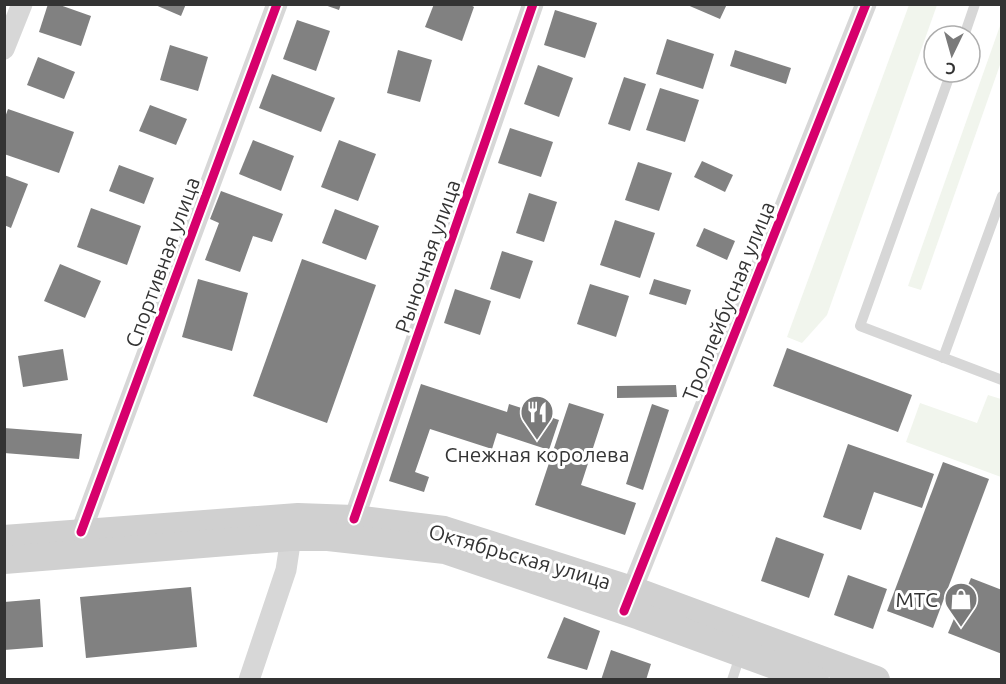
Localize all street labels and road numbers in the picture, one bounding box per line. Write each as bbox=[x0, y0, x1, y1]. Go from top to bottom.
street label: Спортивная улица bbox=[120, 174, 204, 350]
street label: Рыночная улица bbox=[390, 176, 464, 336]
street label: Троллейбусная улица bbox=[677, 198, 779, 404]
street label: Октябрьская улица bbox=[426, 519, 614, 593]

